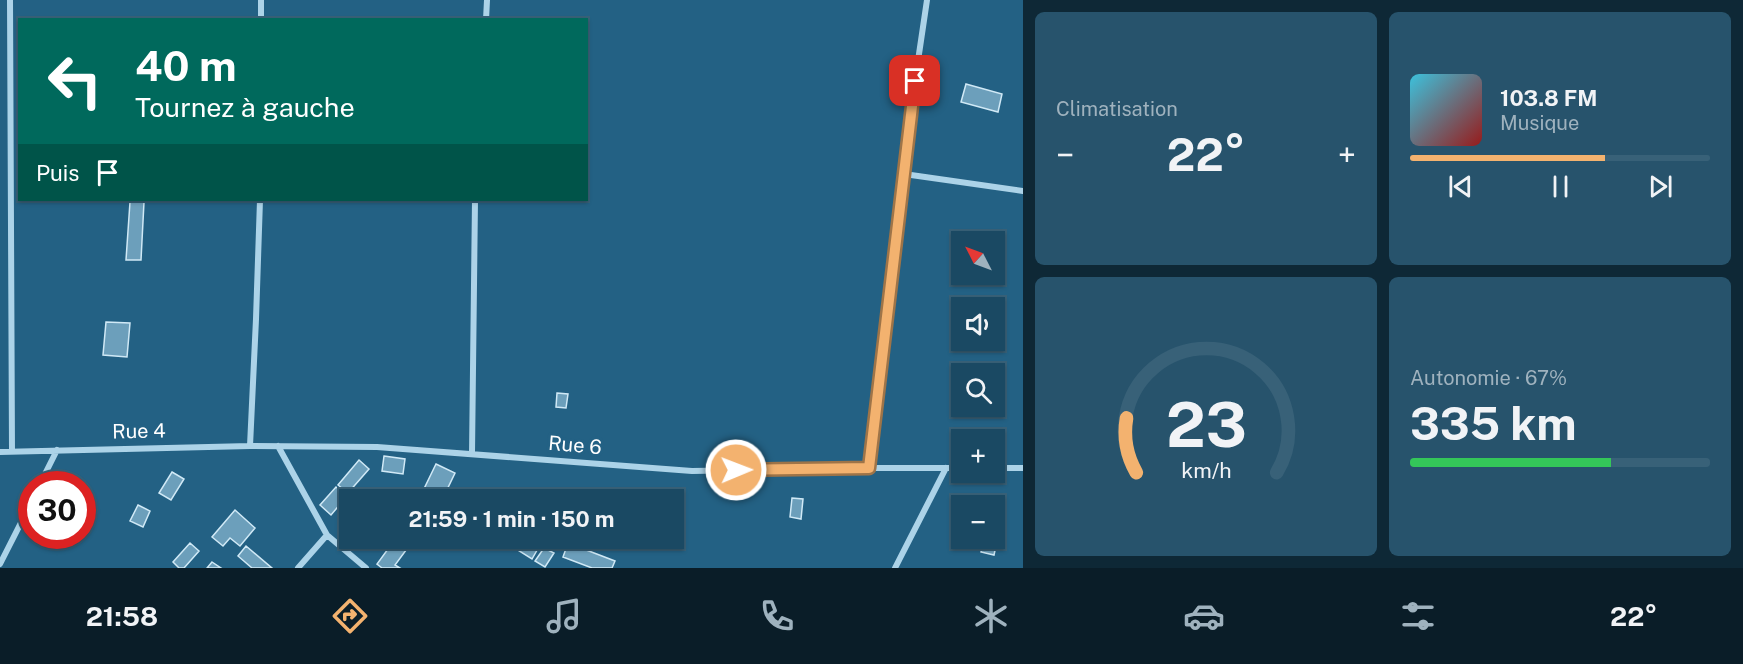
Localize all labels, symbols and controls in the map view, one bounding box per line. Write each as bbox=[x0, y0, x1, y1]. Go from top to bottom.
text: 40 m bbox=[135, 41, 237, 90]
icon: left bbox=[36, 42, 114, 120]
pin bbox=[889, 55, 940, 106]
icon: arrive bbox=[898, 64, 931, 97]
text: 103.8 FM bbox=[1500, 85, 1598, 111]
text: Tournez à gauche bbox=[135, 91, 355, 123]
text: Climatisation bbox=[1056, 97, 1178, 121]
text: Musique bbox=[1500, 111, 1579, 135]
text: 22° bbox=[1167, 128, 1245, 181]
text: − bbox=[1056, 136, 1074, 174]
text: + bbox=[1338, 136, 1356, 174]
icon: arrive bbox=[91, 156, 124, 189]
text: Puis bbox=[36, 160, 79, 186]
icon: previous bbox=[1444, 170, 1477, 203]
icon: pause bbox=[1544, 170, 1577, 203]
icon: next bbox=[1644, 170, 1677, 203]
north arrow bbox=[951, 231, 1005, 285]
map controls bbox=[951, 231, 1005, 549]
button: sound bbox=[951, 297, 1005, 351]
button: search bbox=[951, 363, 1005, 417]
text: Autonomie · 67% bbox=[1410, 366, 1567, 390]
text: 23 bbox=[1165, 388, 1247, 461]
text: 335 km bbox=[1410, 397, 1577, 450]
street label: Rue 4 bbox=[112, 419, 166, 443]
button: + bbox=[951, 429, 1005, 483]
street label: Rue 6 bbox=[547, 431, 603, 459]
position arrow bbox=[704, 438, 768, 502]
text: km/h bbox=[1181, 459, 1231, 484]
speed limit sign: 30 bbox=[18, 471, 96, 549]
button: − bbox=[951, 495, 1005, 549]
text: 21:59 · 1 min · 150 m bbox=[409, 506, 614, 532]
icon: directions bbox=[329, 595, 371, 637]
icon: music bbox=[543, 595, 585, 637]
icon: phone bbox=[756, 595, 798, 637]
icon: climate bbox=[970, 595, 1012, 637]
icon: car bbox=[1183, 595, 1225, 637]
icon: filters bbox=[1397, 595, 1439, 637]
text: 21:58 bbox=[86, 600, 158, 632]
text: 22° bbox=[1610, 600, 1657, 632]

